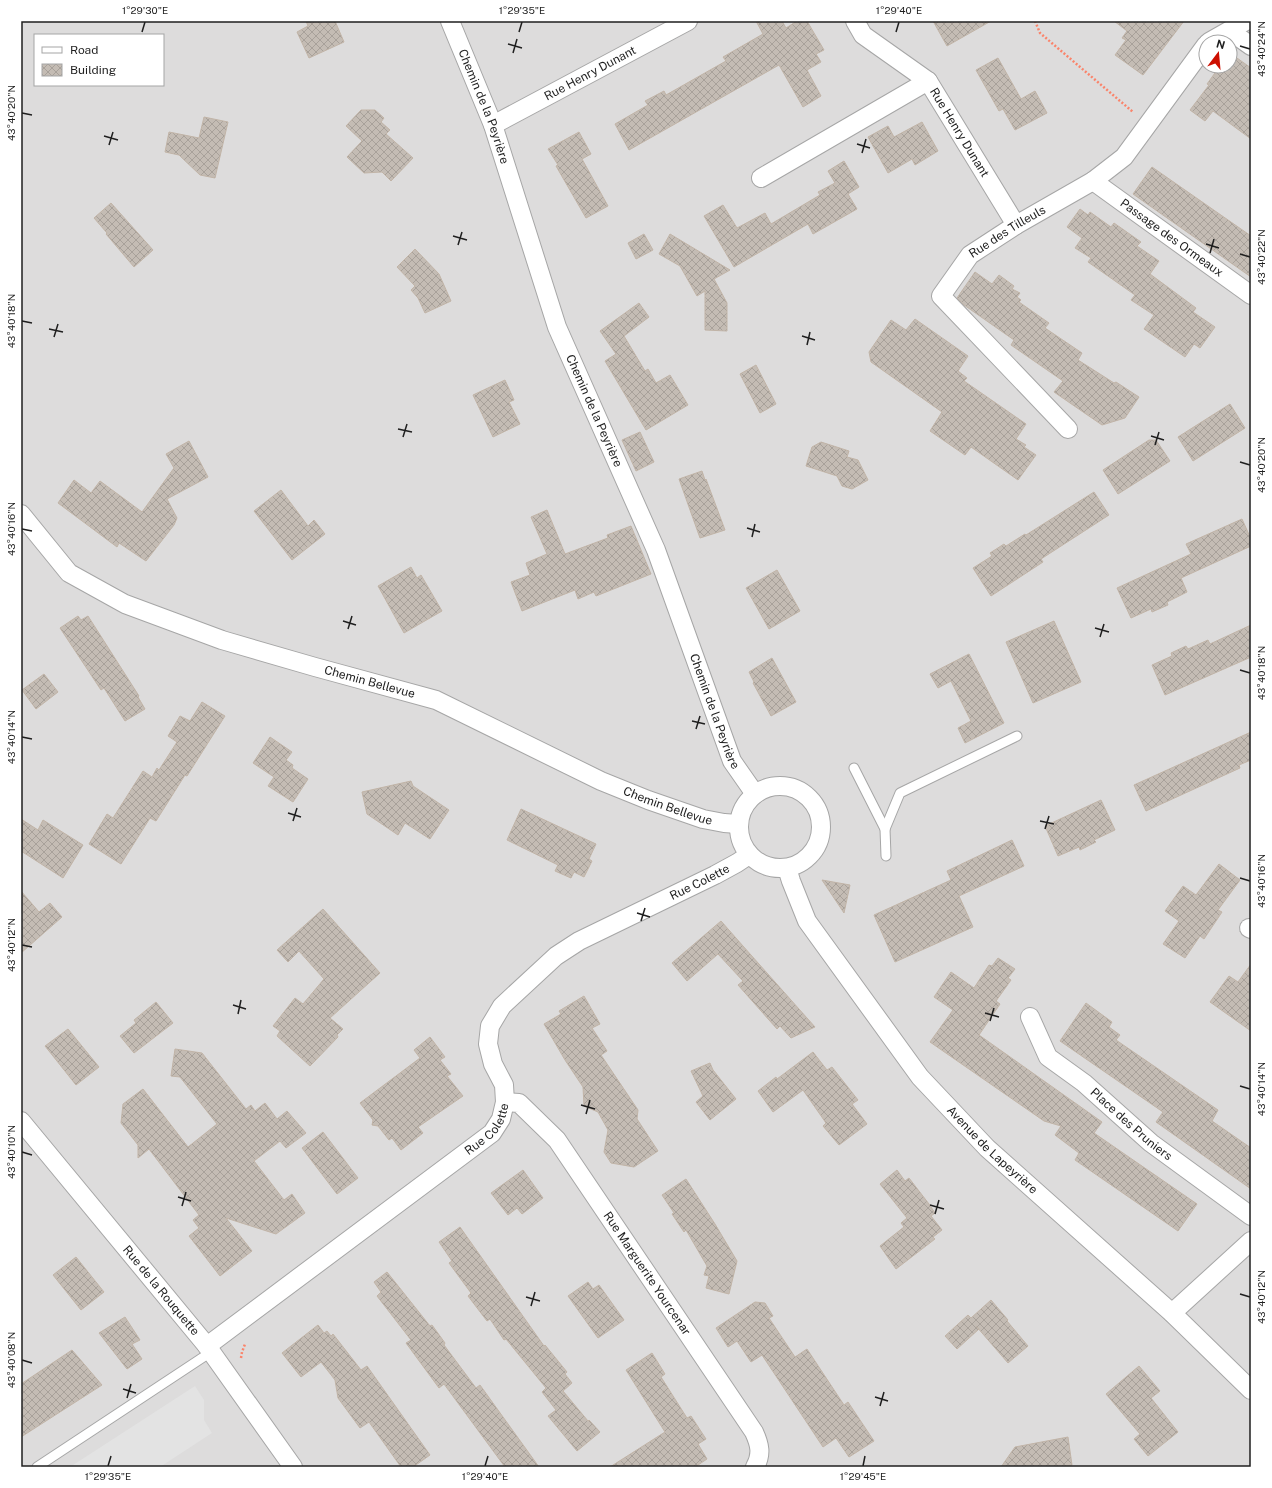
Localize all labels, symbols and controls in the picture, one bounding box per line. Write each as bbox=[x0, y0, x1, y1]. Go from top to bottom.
text: 1°29'30"E bbox=[122, 4, 168, 16]
text: 1°29'35"E bbox=[499, 4, 545, 16]
text: 1°29'40"E bbox=[876, 4, 922, 16]
text: 43°40'24"N bbox=[1255, 21, 1267, 77]
legend bbox=[34, 34, 164, 86]
north arrow bbox=[1198, 34, 1238, 74]
text: N bbox=[1215, 37, 1227, 51]
text: Road bbox=[70, 43, 98, 57]
street label: Rue Henry Dunant bbox=[542, 43, 639, 103]
street label: Chemin de la Peyrière bbox=[455, 47, 512, 166]
text: Building bbox=[70, 63, 116, 77]
text: 43°40'20"N bbox=[5, 85, 17, 141]
street label: Rue Henry Dunant bbox=[927, 85, 992, 180]
street label: Passage des Ormeaux bbox=[1117, 196, 1226, 280]
street label: Rue des Tilleuls bbox=[966, 203, 1048, 261]
text: 43°40'22"N bbox=[1255, 229, 1267, 285]
text: 43°40'18"N bbox=[5, 294, 17, 348]
street label: Chemin de la Peyrière bbox=[563, 352, 625, 469]
text: 43°40'20"N bbox=[1255, 437, 1267, 493]
text: 43°40'16"N bbox=[5, 502, 17, 556]
text: 43°40'18"N bbox=[1255, 646, 1267, 700]
street label: Chemin de la Peyrière bbox=[687, 652, 743, 772]
street label: Chemin Bellevue bbox=[323, 663, 417, 701]
text: 43°40'14"N bbox=[5, 710, 17, 764]
street label: Chemin Bellevue bbox=[621, 784, 714, 828]
text: 43°40'16"N bbox=[1255, 854, 1267, 908]
street label: Rue Colette bbox=[667, 861, 732, 903]
text: 43°40'12"N bbox=[5, 918, 17, 972]
text: 43°40'14"N bbox=[1255, 1062, 1267, 1116]
street label: Place des Pruniers bbox=[1087, 1085, 1175, 1163]
street label: Rue Colette bbox=[462, 1102, 512, 1158]
street label: Avenue de Lapeyrière bbox=[944, 1103, 1040, 1197]
text: 43°40'10"N bbox=[5, 1125, 17, 1179]
street label: Rue Marguerite Yourcenar bbox=[600, 1209, 694, 1338]
street label: Rue de la Rouquette bbox=[120, 1243, 202, 1338]
text: 43°40'12"N bbox=[1255, 1270, 1267, 1324]
text: 43°40'08"N bbox=[5, 1332, 17, 1388]
text: 1°29'35"E bbox=[85, 1470, 131, 1482]
text: 1°29'40"E bbox=[462, 1470, 508, 1482]
text: 1°29'45"E bbox=[840, 1470, 886, 1482]

